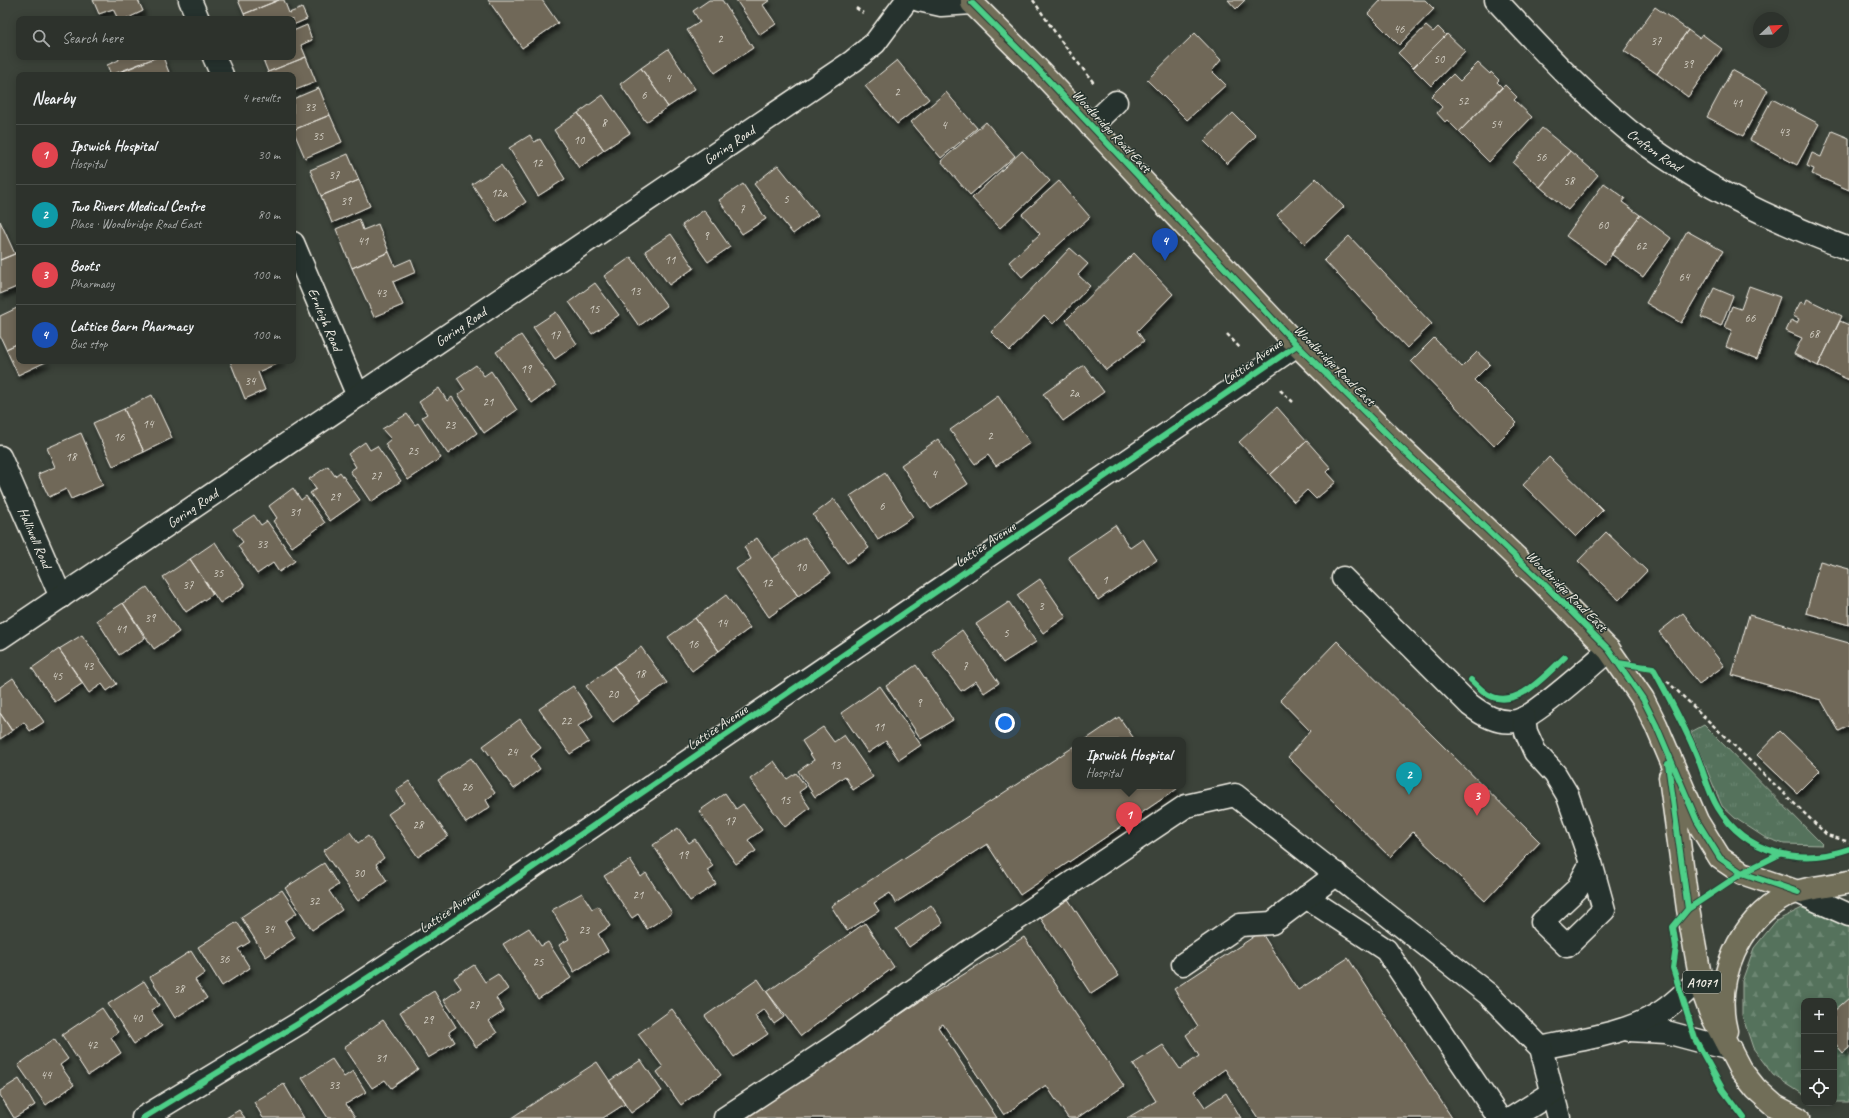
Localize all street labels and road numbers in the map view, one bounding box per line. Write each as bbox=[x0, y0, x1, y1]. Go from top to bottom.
street label: Woodbridge Road East bbox=[1069, 86, 1155, 177]
street label: Goring Road bbox=[700, 121, 760, 169]
street label: Crofton Road bbox=[1624, 125, 1687, 177]
street label: Ernleigh Road bbox=[304, 285, 347, 356]
street label: Goring Road bbox=[432, 302, 492, 350]
street label: Woodbridge Road East bbox=[1291, 321, 1380, 410]
street label: Lattice Avenue bbox=[1219, 334, 1287, 388]
street label: Goring Road bbox=[164, 484, 223, 532]
street label: Halliwell Road bbox=[14, 505, 56, 573]
street label: Lattice Avenue bbox=[952, 517, 1020, 571]
street label: Woodbridge Road East bbox=[1523, 547, 1612, 636]
street label: Lattice Avenue bbox=[684, 700, 752, 754]
street label: Lattice Avenue bbox=[416, 883, 484, 937]
road number: A1071 bbox=[1683, 971, 1721, 993]

